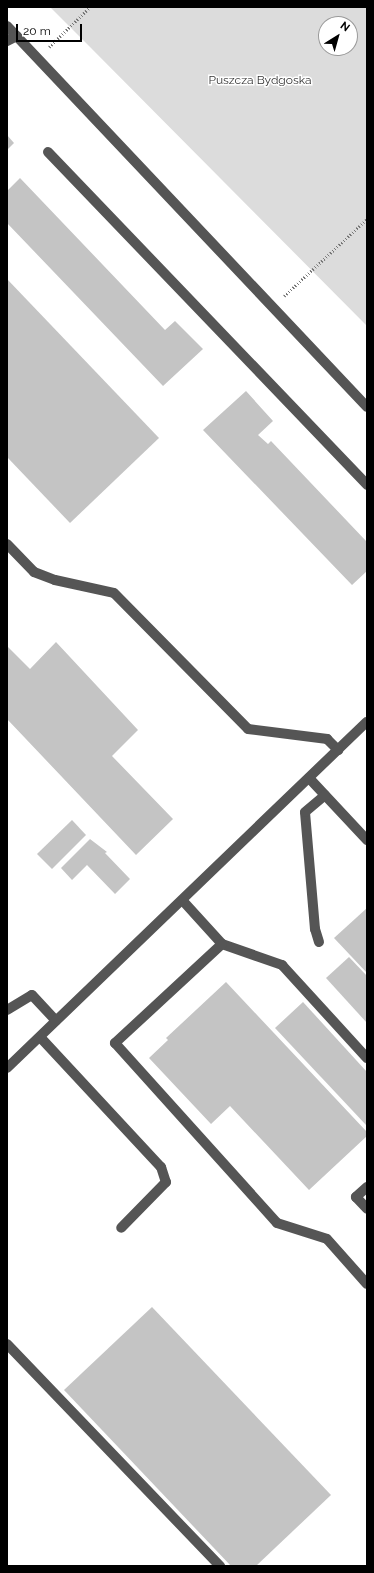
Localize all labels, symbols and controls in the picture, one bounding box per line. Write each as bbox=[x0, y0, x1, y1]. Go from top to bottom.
scale bar bbox=[18, 16, 84, 42]
north arrow bbox=[318, 16, 358, 56]
text: N bbox=[338, 19, 352, 35]
text: 20 m bbox=[23, 24, 51, 38]
park label: Puszcza Bydgoska bbox=[208, 74, 312, 88]

